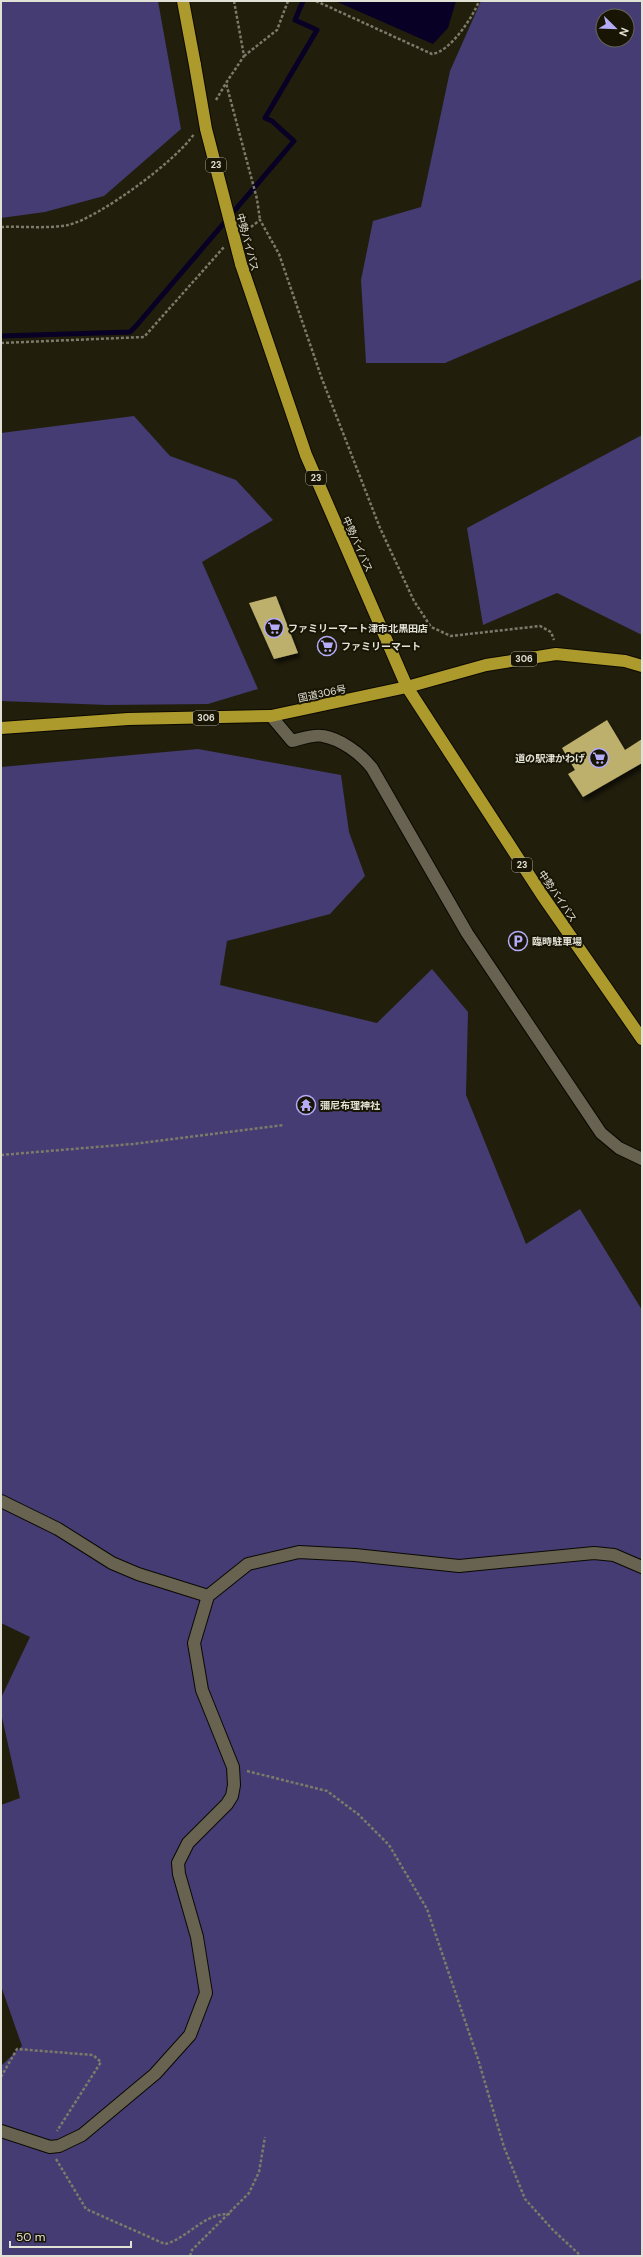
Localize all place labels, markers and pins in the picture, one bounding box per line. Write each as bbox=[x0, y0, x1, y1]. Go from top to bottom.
supermarket icon: ファミリーマート津市北黒田店 bbox=[263, 617, 285, 639]
place label: ファミリーマート津市北黒田店 bbox=[288, 622, 428, 635]
supermarket icon: ファミリーマート bbox=[316, 635, 338, 657]
place label: ファミリーマート bbox=[341, 640, 421, 653]
supermarket icon: 道の駅津かわげ bbox=[588, 747, 610, 769]
place label: 道の駅津かわげ bbox=[515, 752, 585, 765]
parking icon: 臨時駐車場 bbox=[507, 930, 529, 952]
place label: 臨時駐車場 bbox=[532, 935, 582, 948]
temple icon: 彌尼布理神社 bbox=[295, 1094, 317, 1116]
place label: 彌尼布理神社 bbox=[320, 1099, 381, 1112]

